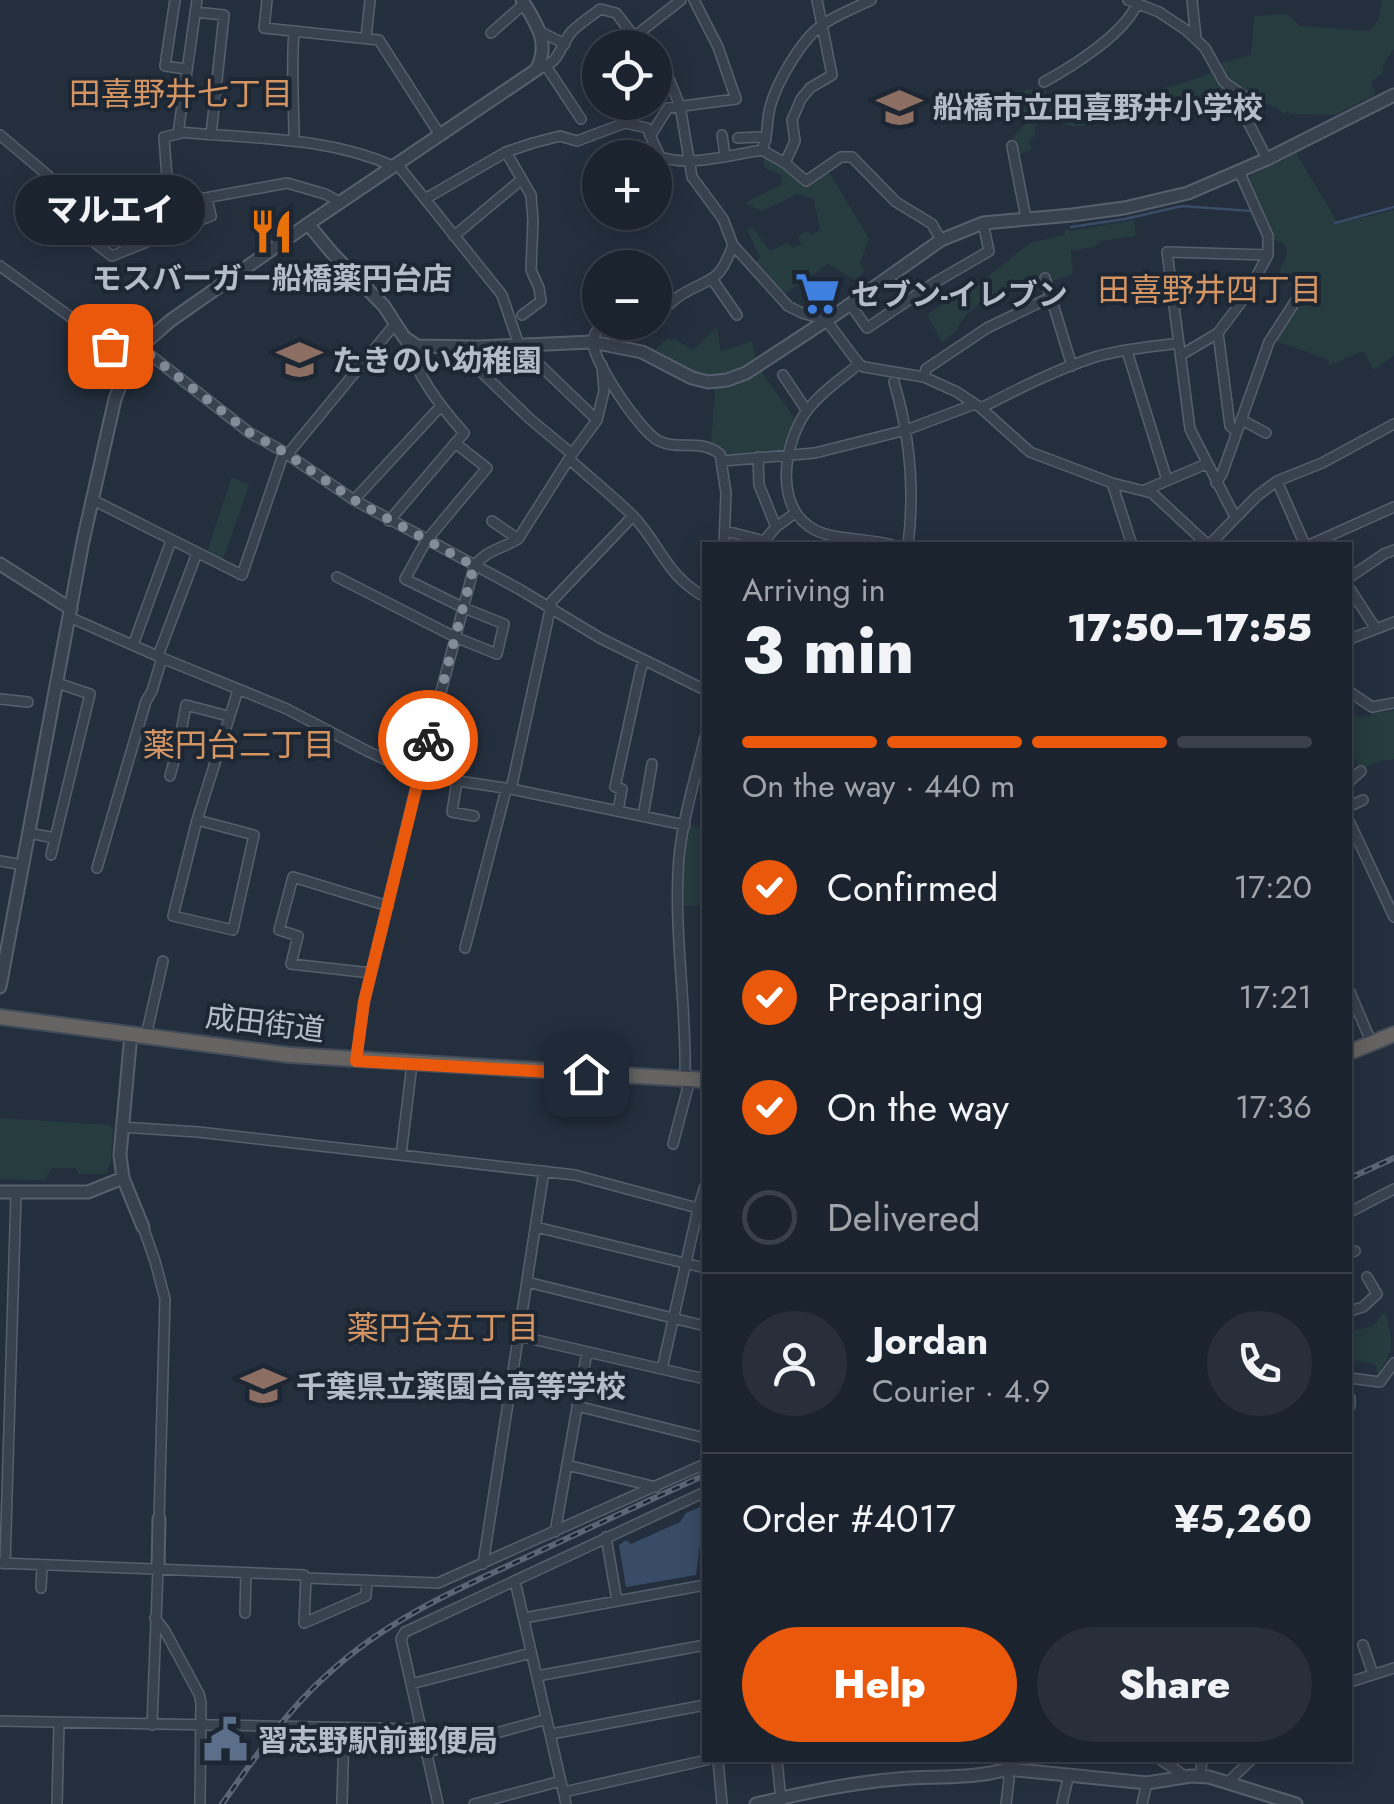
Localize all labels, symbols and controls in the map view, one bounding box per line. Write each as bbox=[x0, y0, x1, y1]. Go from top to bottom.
map controls bbox=[582, 30, 672, 340]
button: locate bbox=[582, 30, 672, 120]
district label: 田喜野井七丁目 bbox=[69, 71, 293, 117]
school or university icon: 船橋市立田喜野井小学校 bbox=[876, 83, 924, 131]
place label: 船橋市立田喜野井小学校 bbox=[933, 86, 1263, 129]
button: + bbox=[582, 140, 672, 230]
callout: マルエイ bbox=[15, 176, 205, 246]
text: マルエイ bbox=[46, 187, 174, 233]
restaurant icon: モスバーガー船橋薬円台店 bbox=[248, 207, 296, 255]
button: − bbox=[582, 250, 672, 340]
place label: モスバーガー船橋薬円台店 bbox=[92, 257, 452, 300]
district label: 田喜野井四丁目 bbox=[1098, 267, 1322, 313]
supermarket icon: セブン-イレブン bbox=[794, 270, 842, 318]
place label: セブン-イレブン bbox=[851, 273, 1068, 316]
pin bbox=[68, 304, 153, 389]
icon: bag bbox=[83, 319, 138, 374]
school or university icon: たきのい幼稚園 bbox=[275, 336, 323, 384]
place label: たきのい幼稚園 bbox=[332, 339, 542, 382]
text: Arriving in bbox=[742, 567, 886, 613]
text: 17:50–17:55 bbox=[1067, 600, 1312, 655]
text: 3 min bbox=[742, 603, 914, 697]
courier bbox=[378, 690, 478, 790]
icon: bike bbox=[401, 713, 456, 768]
district label: 薬円台二丁目 bbox=[143, 722, 335, 768]
text: On the way · 440 m bbox=[742, 763, 1015, 809]
icon: check bbox=[742, 860, 797, 915]
text: Confirmed bbox=[827, 860, 998, 915]
text: 17:20 bbox=[1234, 864, 1312, 910]
icon: check bbox=[742, 970, 797, 1025]
text: Preparing bbox=[827, 970, 984, 1025]
text: 17:21 bbox=[1239, 974, 1312, 1020]
street label: 成田街道 bbox=[203, 994, 327, 1052]
pin bbox=[544, 1032, 629, 1117]
icon: home bbox=[559, 1047, 614, 1102]
icon: check bbox=[742, 1080, 797, 1135]
text: On the way bbox=[827, 1080, 1009, 1135]
text: 17:36 bbox=[1235, 1084, 1312, 1130]
text: Delivered bbox=[827, 1190, 980, 1245]
district label: 薬円台五丁目 bbox=[347, 1305, 539, 1351]
button: person bbox=[742, 1311, 847, 1416]
button: phone bbox=[1207, 1311, 1312, 1416]
text: Jordan bbox=[872, 1313, 988, 1368]
school or university icon: 千葉県立薬園台高等学校 bbox=[239, 1362, 287, 1410]
place label: 千葉県立薬園台高等学校 bbox=[296, 1365, 626, 1408]
text: Courier · 4.9 bbox=[872, 1368, 1050, 1414]
text: Order #4017 bbox=[742, 1491, 956, 1546]
text: ¥5,260 bbox=[1174, 1491, 1312, 1546]
button: Help bbox=[742, 1627, 1017, 1742]
button: Share bbox=[1037, 1627, 1312, 1742]
public building icon: 習志野駅前郵便局 bbox=[201, 1716, 249, 1764]
place label: 習志野駅前郵便局 bbox=[258, 1719, 498, 1762]

